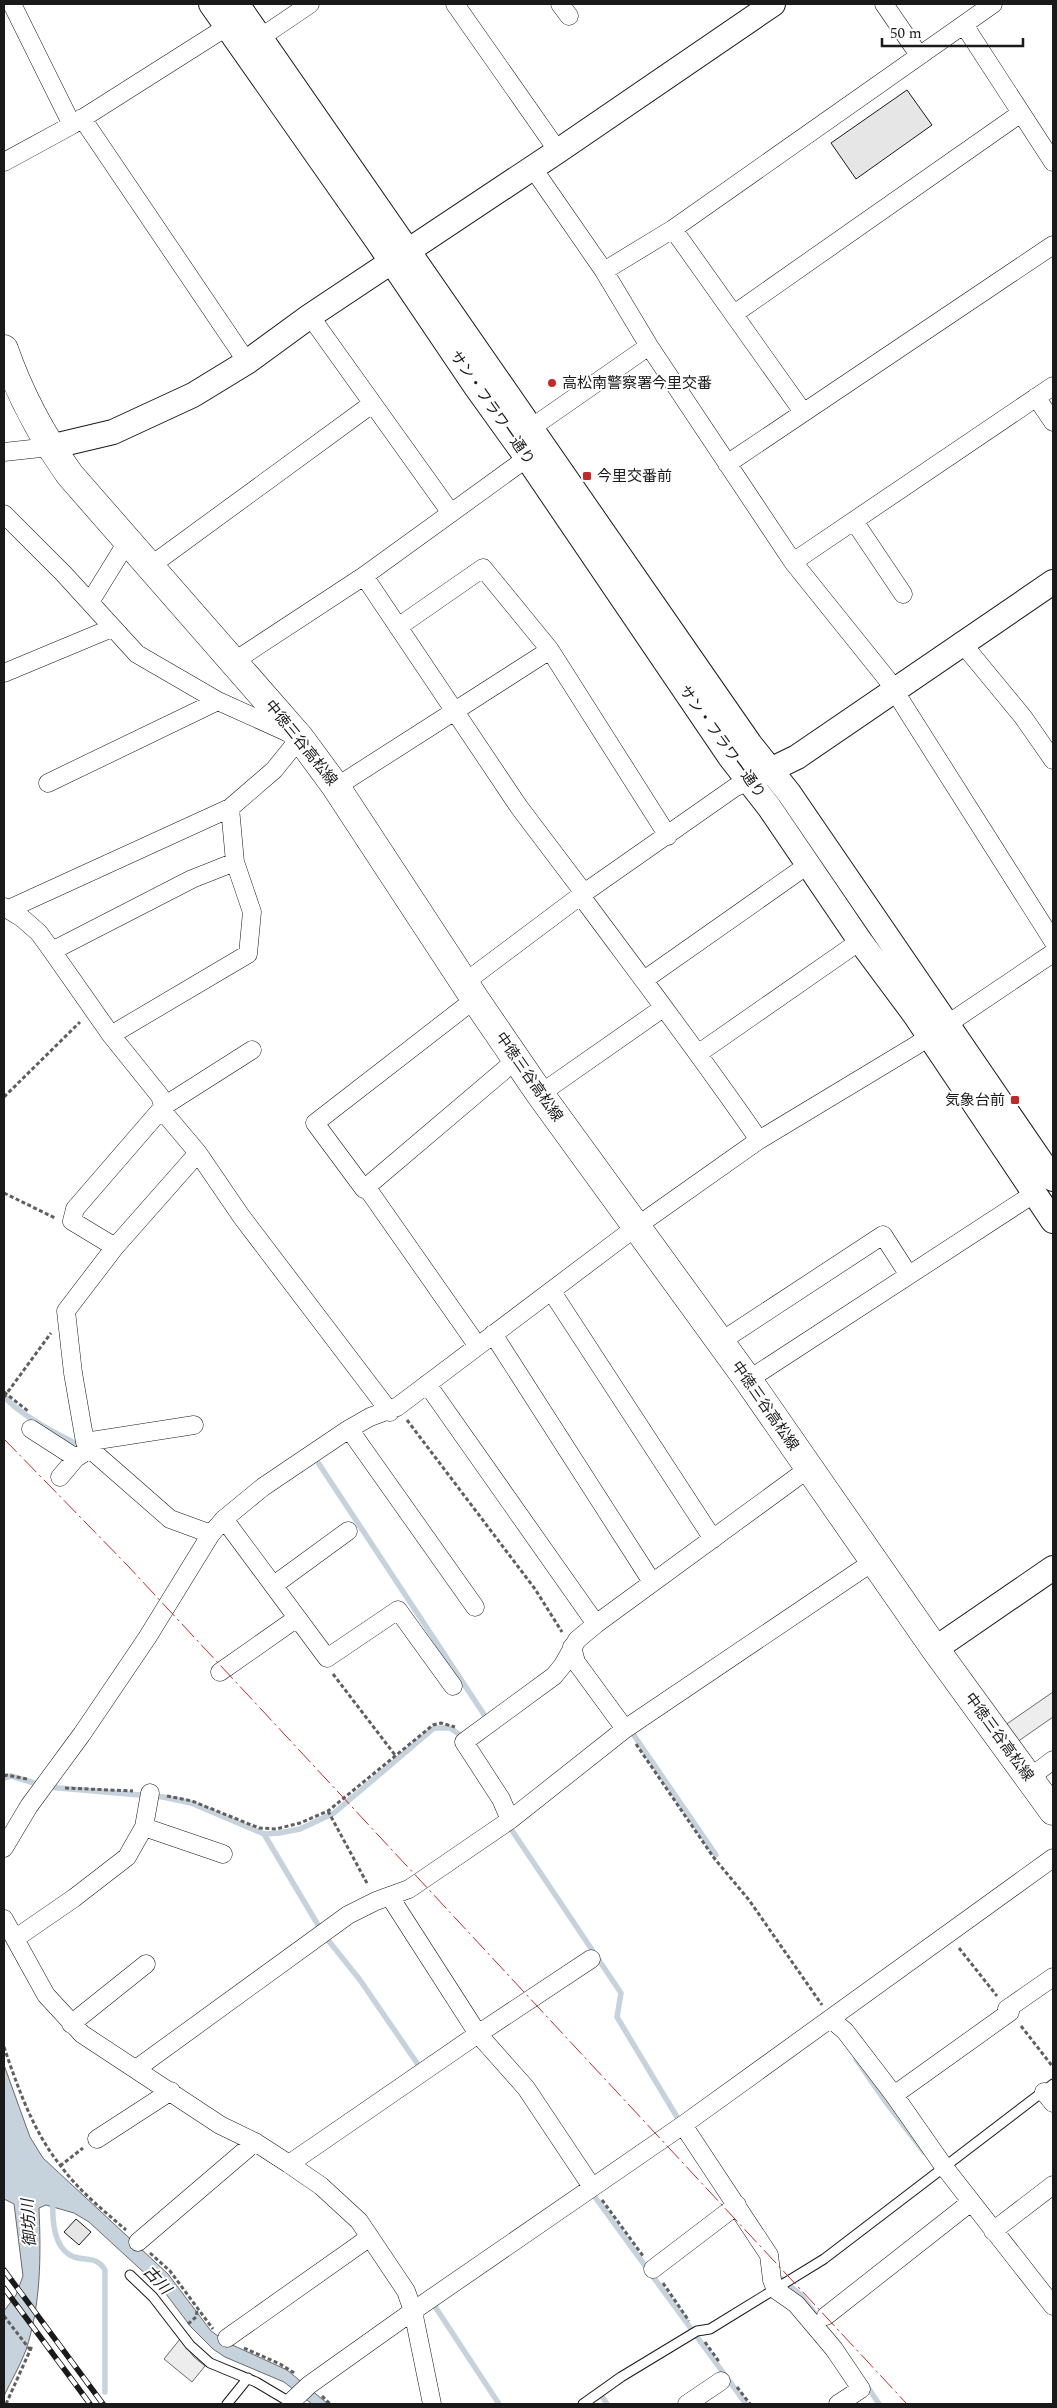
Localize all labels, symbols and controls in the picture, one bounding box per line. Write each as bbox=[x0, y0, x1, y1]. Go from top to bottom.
scale bar bbox=[882, 15, 1023, 47]
text: 50 m bbox=[890, 22, 922, 45]
street label: サン・フラワー通り bbox=[444, 346, 540, 470]
place label: 高松南警察署今里交番 bbox=[562, 372, 712, 395]
marker: 高松南警察署今里交番 bbox=[546, 377, 558, 389]
place label: 今里交番前 bbox=[597, 465, 672, 488]
marker: 今里交番前 bbox=[581, 470, 593, 482]
street label: サン・フラワー通り bbox=[673, 681, 771, 803]
street label: 中徳三谷高松線 bbox=[259, 695, 343, 791]
street label: 中徳三谷高松線 bbox=[489, 1027, 569, 1127]
place label: 気象台前 bbox=[945, 1089, 1005, 1112]
marker: 気象台前 bbox=[1009, 1094, 1021, 1106]
street label: 中徳三谷高松線 bbox=[725, 1356, 805, 1456]
street label: 中徳三谷高松線 bbox=[959, 1688, 1039, 1786]
water label: 御坊川 bbox=[16, 2196, 42, 2248]
water label: 古川 bbox=[137, 2260, 178, 2301]

